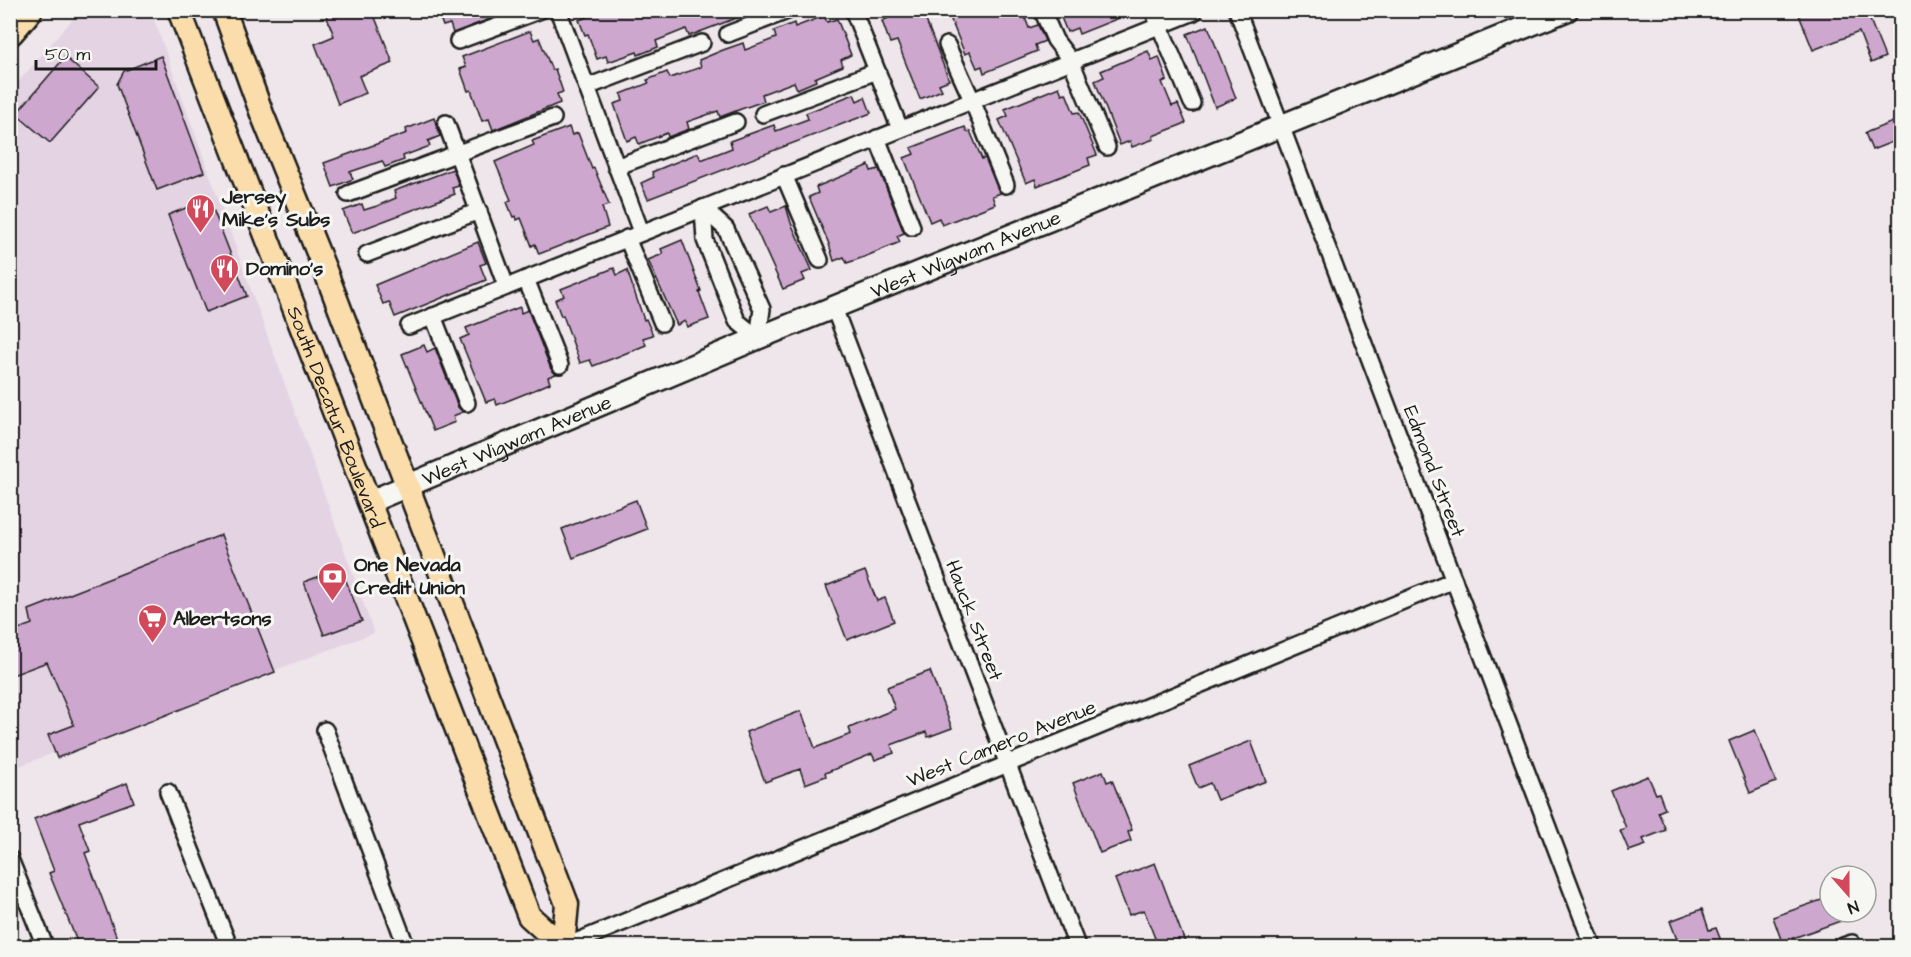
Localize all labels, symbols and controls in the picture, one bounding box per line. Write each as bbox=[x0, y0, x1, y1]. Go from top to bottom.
scale bar bbox=[36, 33, 156, 71]
text: 50 m bbox=[45, 42, 90, 67]
place label: Jersey Mike's Subs bbox=[221, 183, 330, 234]
restaurant icon: Jersey Mike's Subs bbox=[185, 192, 217, 234]
street label: West Wigwam Avenue bbox=[867, 204, 1065, 306]
restaurant icon: Domino's bbox=[209, 252, 241, 294]
place label: Domino's bbox=[246, 255, 323, 283]
street label: South Decatur Boulevard bbox=[280, 302, 391, 532]
street label: West Wigwam Avenue bbox=[418, 388, 616, 493]
street label: Edmond Street bbox=[1396, 402, 1472, 541]
place label: One Nevada Credit Union bbox=[354, 551, 465, 602]
street label: Hauck Street bbox=[938, 556, 1010, 685]
bank icon: One Nevada Credit Union bbox=[317, 560, 349, 602]
supermarket icon: Albertsons bbox=[136, 602, 168, 644]
place label: Albertsons bbox=[173, 605, 271, 633]
street label: West Camero Avenue bbox=[903, 693, 1100, 795]
north arrow bbox=[1818, 864, 1878, 924]
text: N bbox=[1844, 895, 1862, 919]

